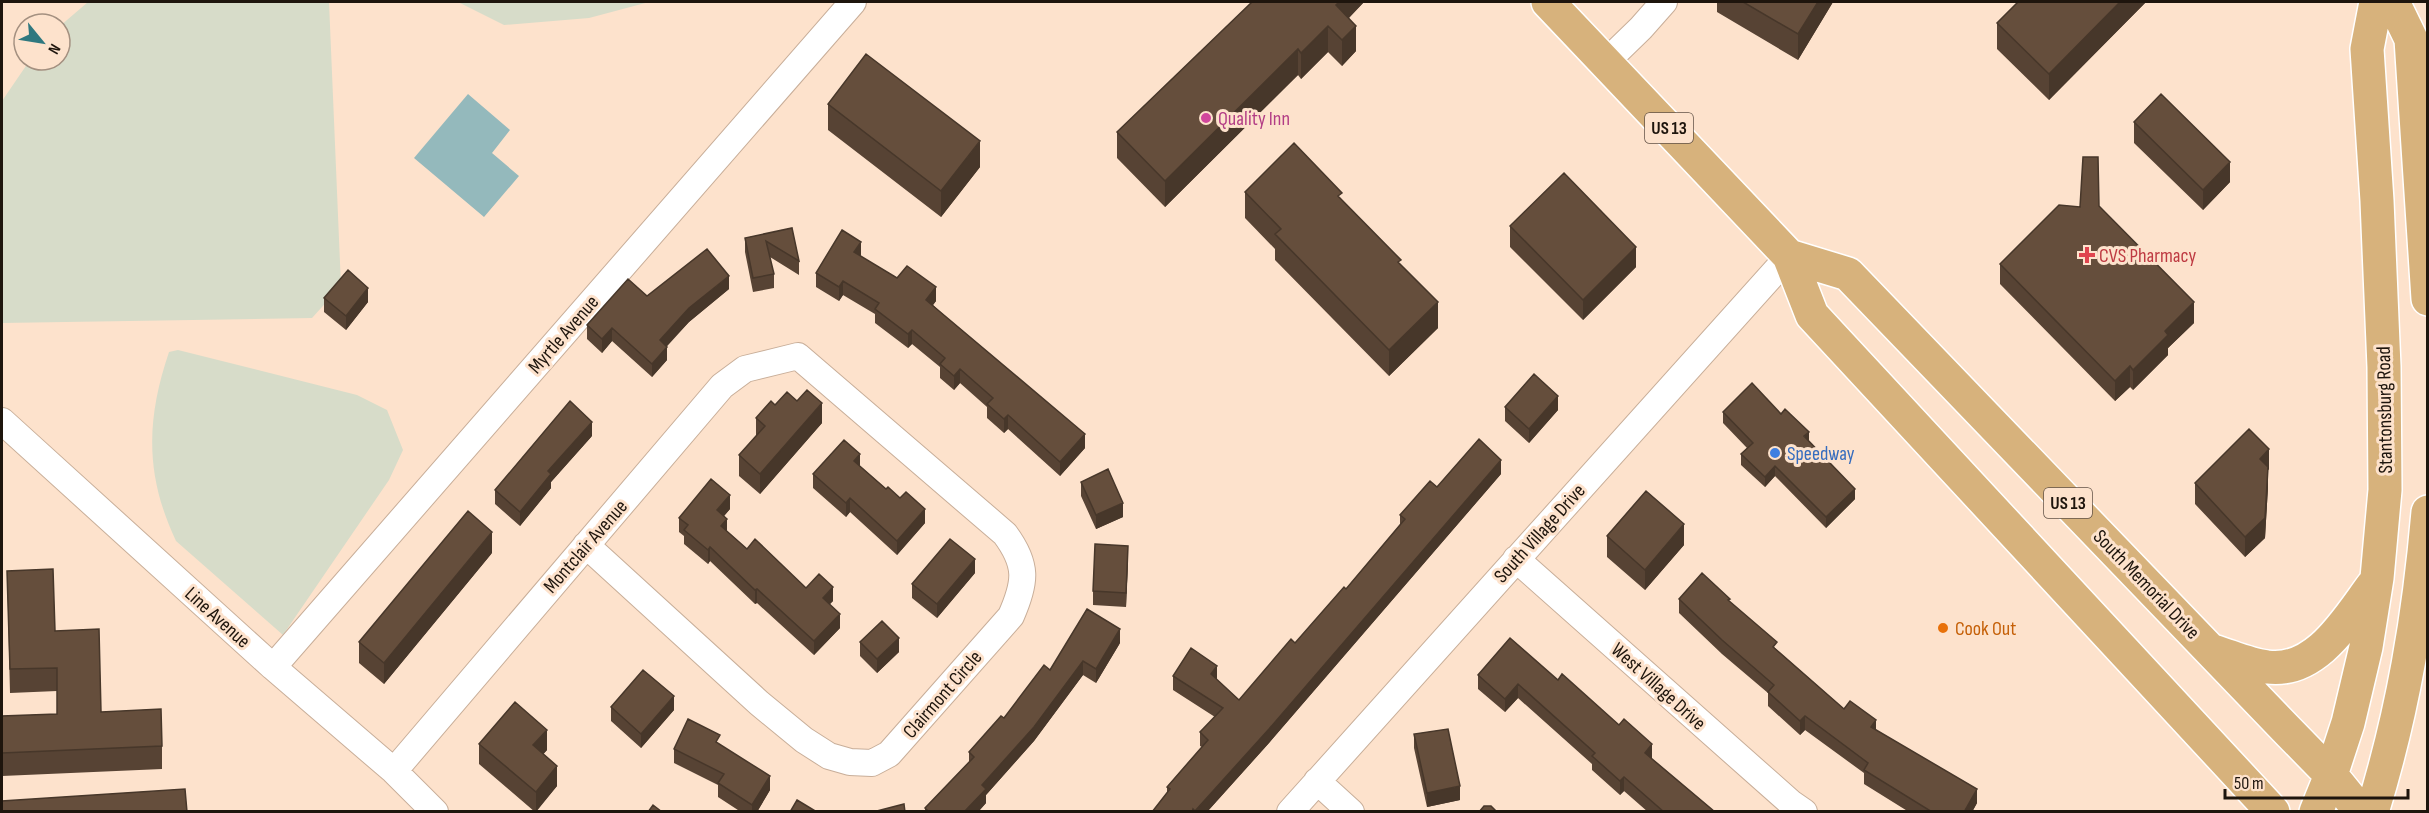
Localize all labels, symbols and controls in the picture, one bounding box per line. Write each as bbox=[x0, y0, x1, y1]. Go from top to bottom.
north arrow bbox=[12, 12, 72, 72]
text: N bbox=[43, 40, 64, 57]
place label: Quality Inn bbox=[1218, 107, 1290, 131]
marker: Quality Inn bbox=[1199, 111, 1213, 125]
road number: US 13 bbox=[1645, 113, 1693, 143]
place label: CVS Pharmacy bbox=[2099, 244, 2196, 268]
marker: CVS Pharmacy bbox=[2080, 248, 2094, 262]
street label: Myrtle Avenue bbox=[523, 291, 604, 379]
street label: Stantonsburg Road bbox=[2372, 346, 2398, 474]
place label: Speedway bbox=[1787, 442, 1855, 466]
marker: Speedway bbox=[1768, 446, 1782, 460]
street label: South Village Drive bbox=[1489, 479, 1590, 588]
road number: US 13 bbox=[2044, 488, 2092, 518]
street label: Montclair Avenue bbox=[539, 495, 633, 598]
street label: South Memorial Drive bbox=[2088, 525, 2205, 645]
street label: Line Avenue bbox=[180, 582, 255, 653]
place label: Cook Out bbox=[1955, 617, 2016, 641]
marker: Cook Out bbox=[1936, 621, 1950, 635]
street label: West Village Drive bbox=[1606, 638, 1711, 736]
street label: Clairmont Circle bbox=[898, 646, 987, 743]
scale bar bbox=[2225, 762, 2408, 800]
text: 50 m bbox=[2234, 773, 2264, 794]

